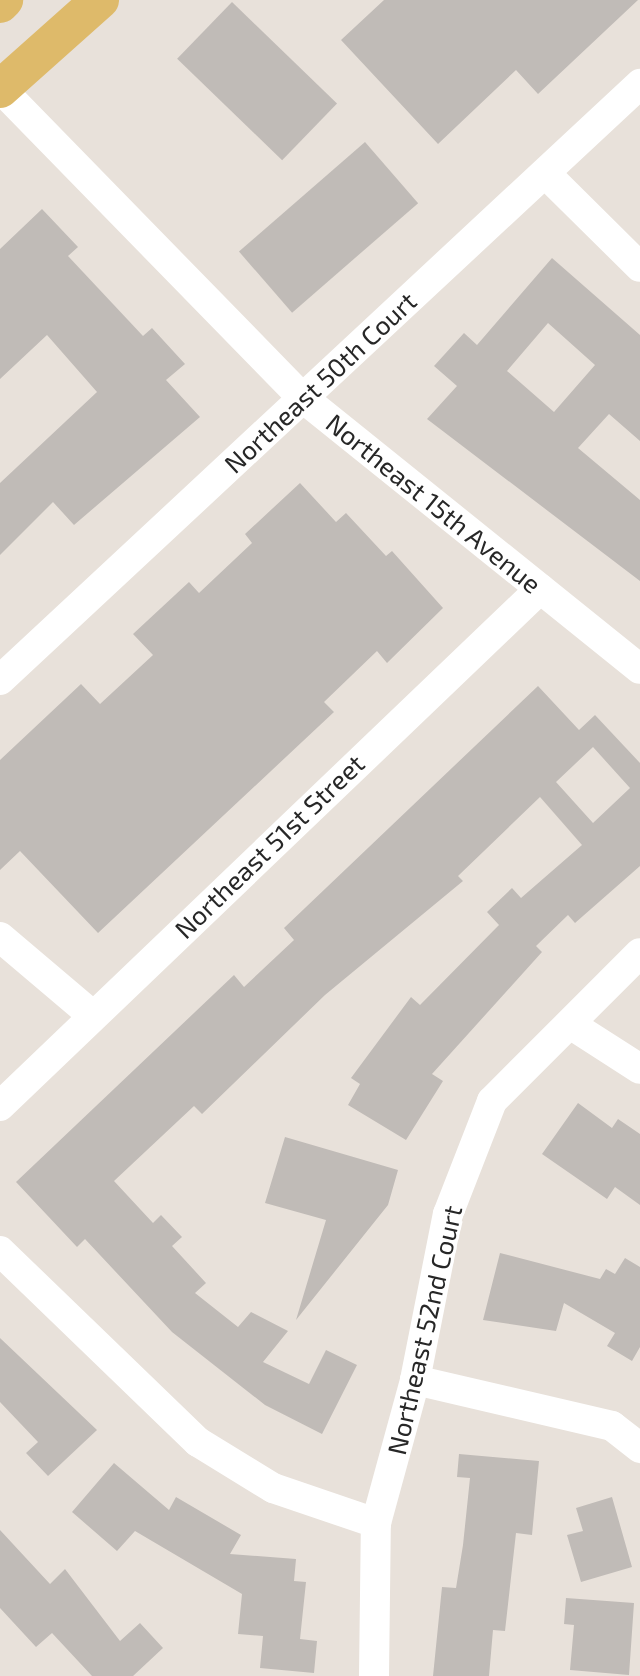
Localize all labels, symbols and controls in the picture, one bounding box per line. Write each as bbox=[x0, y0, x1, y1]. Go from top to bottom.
street label: Northeast 50th Court bbox=[218, 285, 422, 479]
street label: Northeast 15th Avenue bbox=[320, 407, 548, 599]
street label: Northeast 51st Street bbox=[168, 748, 370, 944]
street label: Northeast 52nd Court bbox=[380, 1202, 468, 1458]

